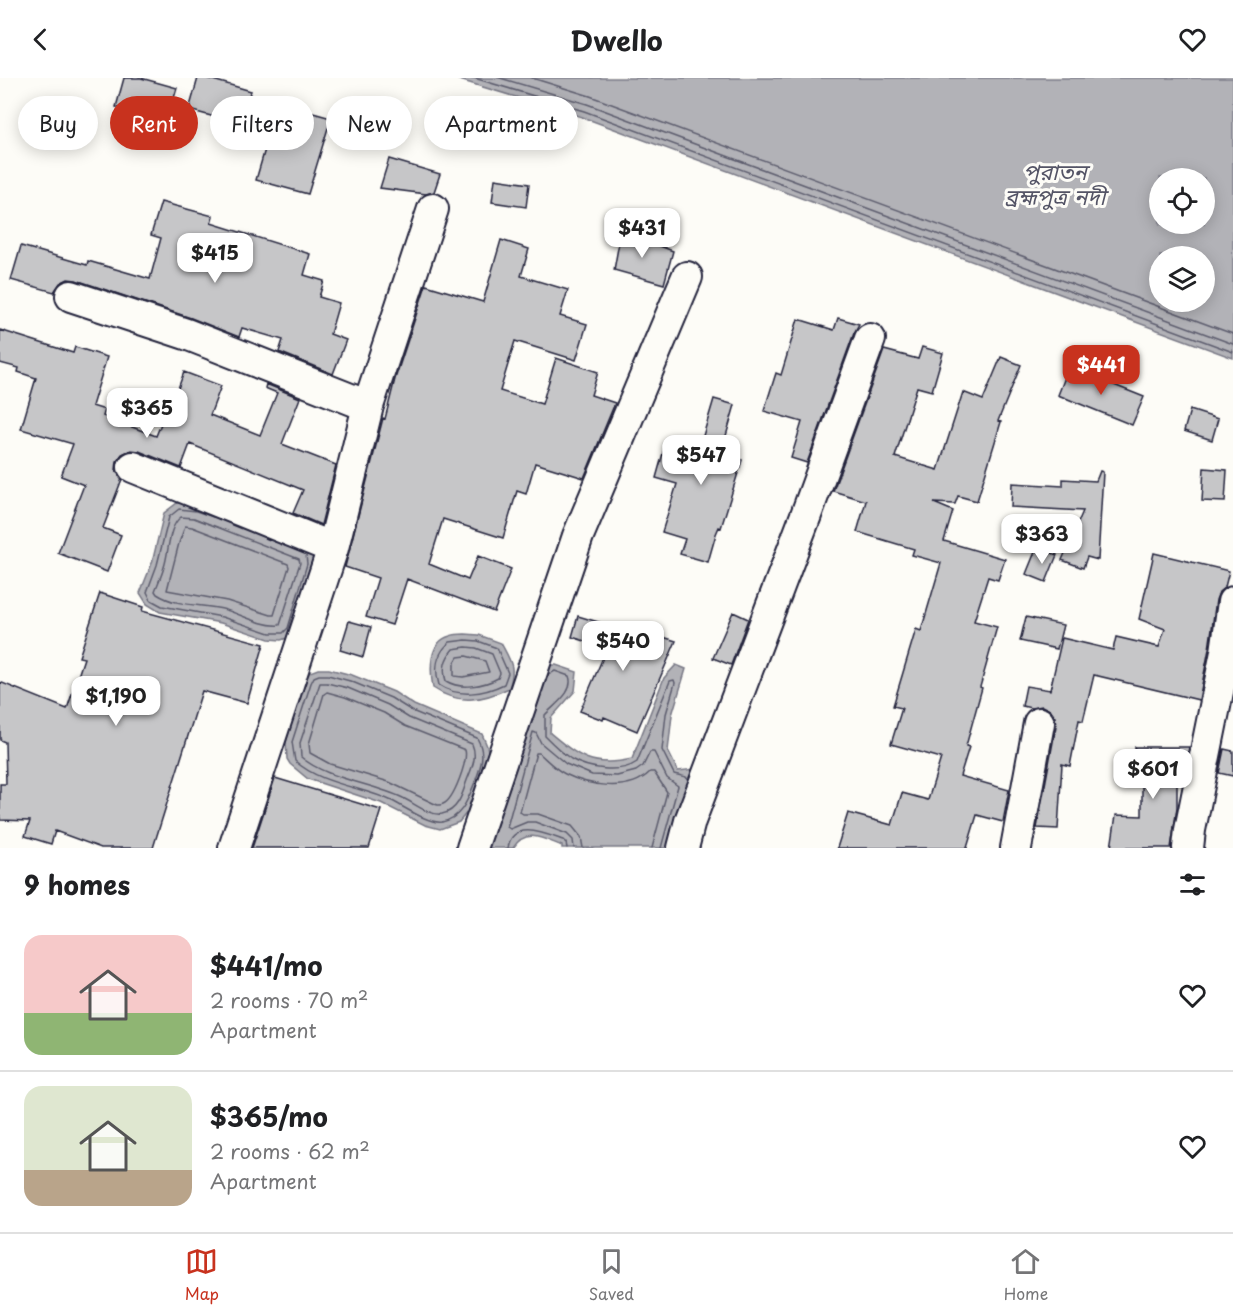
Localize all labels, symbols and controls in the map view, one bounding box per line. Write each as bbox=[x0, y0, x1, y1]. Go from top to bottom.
text: Dwello bbox=[570, 19, 663, 60]
icon: back bbox=[24, 23, 57, 56]
icon: heart bbox=[1176, 23, 1209, 56]
chip: Buy bbox=[18, 96, 98, 150]
chip: Rent bbox=[110, 96, 198, 150]
chip: Filters bbox=[210, 96, 314, 150]
chip: New bbox=[326, 96, 412, 150]
chip: Apartment bbox=[424, 96, 578, 150]
water label: পুরাতন ব্রহ্মপুত্র নদী bbox=[1005, 154, 1109, 212]
map controls bbox=[1149, 168, 1215, 312]
button: locate bbox=[1149, 168, 1215, 234]
pin: $431 bbox=[606, 208, 678, 259]
text: $431 bbox=[618, 212, 666, 242]
pin: $415 bbox=[179, 233, 251, 284]
text: $415 bbox=[191, 237, 239, 267]
button: layers bbox=[1149, 246, 1215, 312]
pin: $441 bbox=[1065, 345, 1137, 396]
text: $441 bbox=[1077, 349, 1125, 379]
pin: $365 bbox=[111, 388, 183, 439]
text: $365 bbox=[121, 392, 173, 422]
pin: $547 bbox=[665, 435, 737, 486]
text: $547 bbox=[676, 439, 726, 469]
pin: $363 bbox=[1006, 514, 1078, 565]
text: $363 bbox=[1015, 518, 1069, 548]
pin: $540 bbox=[587, 621, 659, 672]
text: $540 bbox=[596, 625, 650, 655]
pin: $1,190 bbox=[67, 676, 165, 727]
text: $1,190 bbox=[85, 680, 147, 710]
pin: $601 bbox=[1117, 749, 1189, 800]
text: $601 bbox=[1127, 753, 1179, 783]
text: 9 homes bbox=[24, 865, 130, 904]
icon: filters bbox=[1176, 868, 1209, 901]
text: $441/mo bbox=[210, 946, 322, 985]
icon: home bbox=[72, 959, 144, 1031]
icon: heart bbox=[1176, 979, 1209, 1012]
text: 2 rooms · 70 m² bbox=[210, 985, 368, 1015]
text: Apartment bbox=[210, 1015, 317, 1045]
text: $365/mo bbox=[210, 1097, 328, 1136]
icon: home bbox=[72, 1110, 144, 1182]
icon: heart bbox=[1176, 1130, 1209, 1163]
text: 2 rooms · 62 m² bbox=[210, 1136, 370, 1166]
text: Apartment bbox=[210, 1166, 317, 1196]
tab: Map bbox=[185, 1245, 219, 1305]
tab: Saved bbox=[589, 1245, 634, 1305]
tab: Home bbox=[1004, 1245, 1048, 1305]

